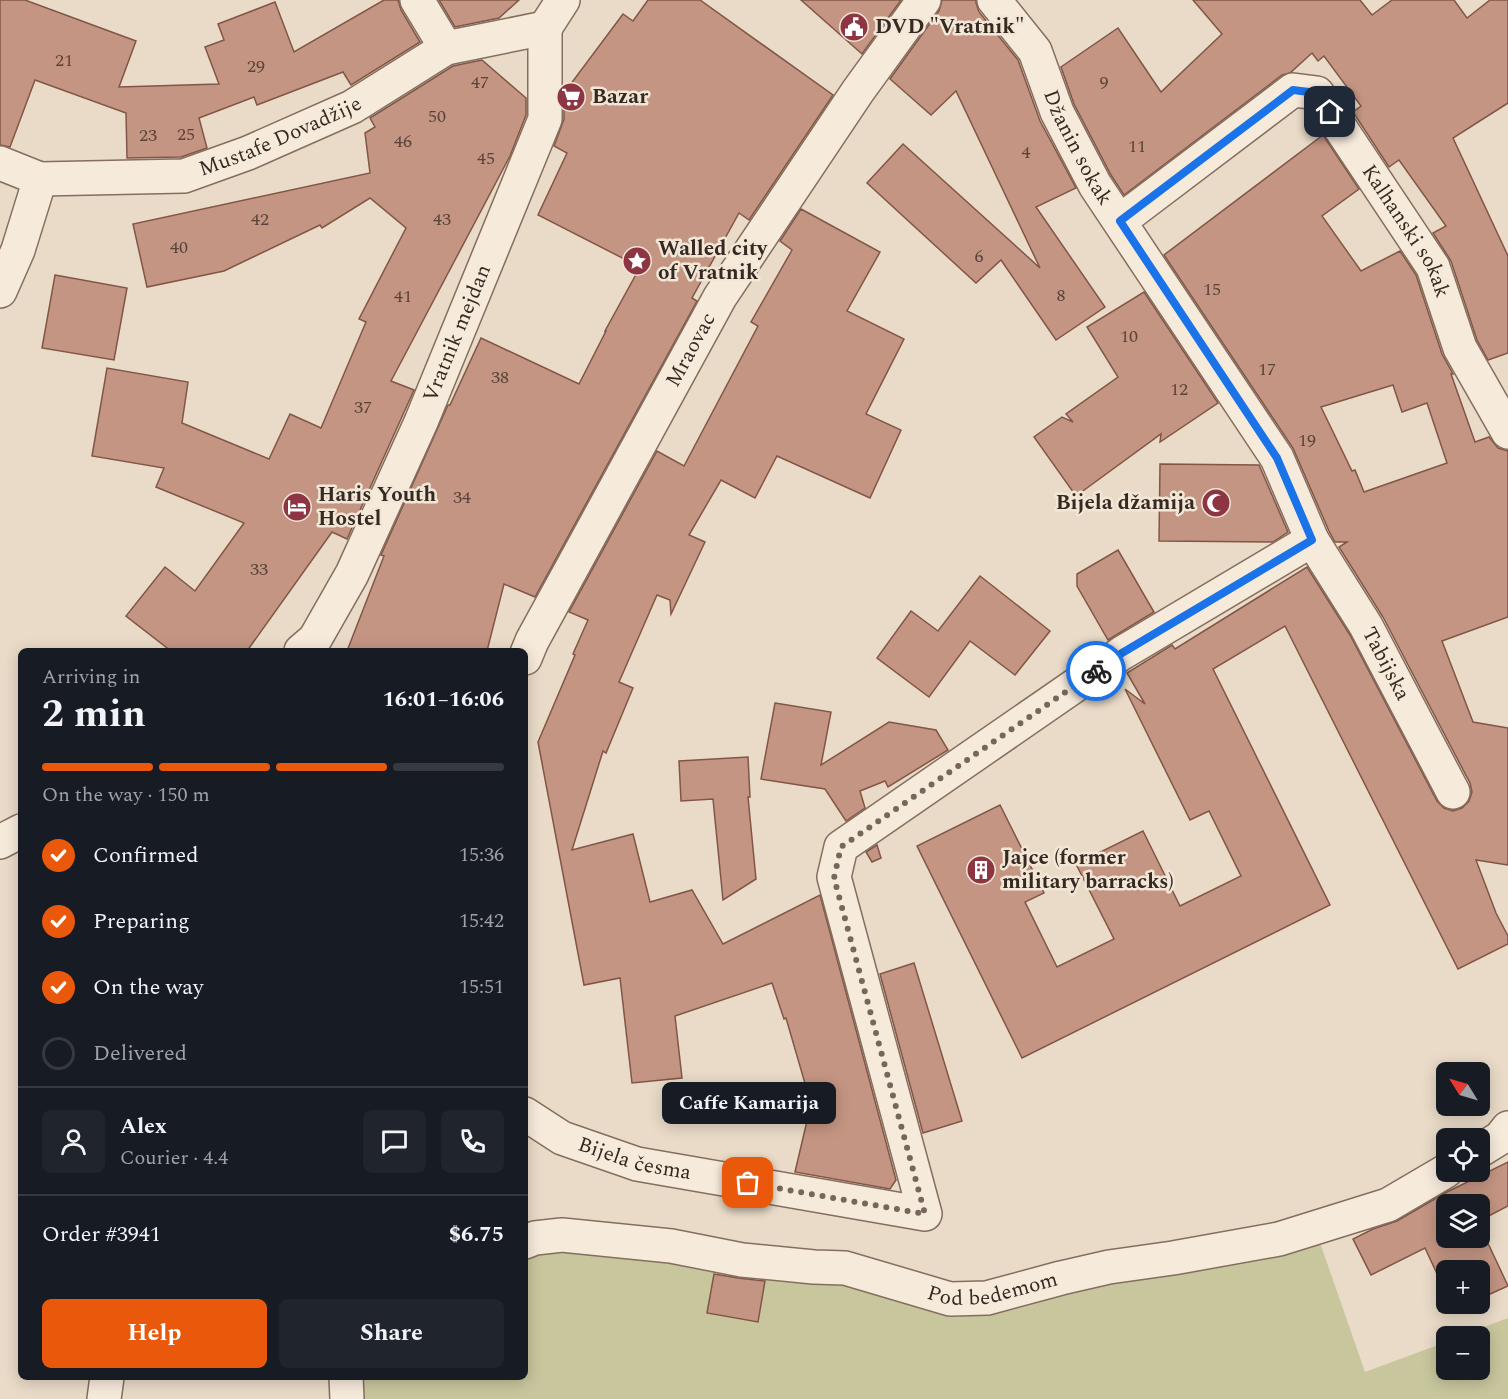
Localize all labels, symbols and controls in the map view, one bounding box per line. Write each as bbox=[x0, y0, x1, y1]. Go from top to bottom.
public building icon: DVD "Vratnik" bbox=[838, 11, 870, 43]
place label: DVD "Vratnik" bbox=[875, 11, 1024, 43]
house number: 21 bbox=[55, 47, 73, 74]
house number: 29 bbox=[247, 53, 265, 80]
house number: 47 bbox=[471, 69, 489, 96]
house number: 9 bbox=[1100, 69, 1109, 96]
supermarket icon: Bazar bbox=[555, 81, 587, 113]
place label: Bazar bbox=[592, 81, 648, 113]
street label: Džanin sokak bbox=[1034, 85, 1121, 212]
pin bbox=[1304, 86, 1355, 137]
street label: Mustafe Dovadžije bbox=[194, 89, 368, 185]
icon: home bbox=[1313, 95, 1346, 128]
house number: 50 bbox=[428, 103, 446, 130]
house number: 25 bbox=[177, 121, 195, 148]
house number: 23 bbox=[139, 122, 157, 149]
house number: 46 bbox=[394, 128, 412, 155]
house number: 11 bbox=[1128, 133, 1146, 160]
house number: 4 bbox=[1022, 139, 1031, 166]
house number: 45 bbox=[477, 145, 495, 172]
street label: Kalhanski sokak bbox=[1353, 158, 1458, 302]
house number: 42 bbox=[251, 206, 269, 233]
house number: 43 bbox=[433, 206, 451, 233]
place label: Walled city of Vratnik bbox=[658, 233, 768, 289]
house number: 40 bbox=[170, 234, 188, 261]
house number: 6 bbox=[975, 243, 984, 270]
place icon: Walled city of Vratnik bbox=[621, 245, 653, 277]
street label: Vratnik mejdan bbox=[415, 260, 500, 407]
house number: 15 bbox=[1203, 276, 1221, 303]
house number: 8 bbox=[1057, 282, 1066, 309]
house number: 41 bbox=[394, 283, 412, 310]
street label: Mraovac bbox=[658, 307, 724, 393]
house number: 10 bbox=[1120, 323, 1138, 350]
house number: 17 bbox=[1258, 356, 1276, 383]
house number: 38 bbox=[491, 364, 509, 391]
house number: 12 bbox=[1170, 376, 1188, 403]
house number: 37 bbox=[354, 394, 372, 421]
house number: 19 bbox=[1298, 427, 1316, 454]
place label: Haris Youth Hostel bbox=[318, 479, 436, 535]
house number: 34 bbox=[453, 484, 471, 511]
place label: Bijela džamija bbox=[1056, 487, 1195, 519]
mosque icon: Bijela džamija bbox=[1200, 487, 1232, 519]
hotel icon: Haris Youth Hostel bbox=[281, 491, 313, 523]
house number: 33 bbox=[250, 556, 268, 583]
street label: Tabijska bbox=[1353, 621, 1419, 707]
courier bbox=[1066, 641, 1126, 701]
icon: bike bbox=[1080, 655, 1113, 688]
text: Arriving in bbox=[42, 662, 140, 692]
text: 16:01–16:06 bbox=[382, 683, 504, 716]
text: 2 min bbox=[42, 685, 146, 744]
text: On the way · 150 m bbox=[42, 780, 210, 810]
icon: check bbox=[42, 839, 75, 872]
text: Confirmed bbox=[93, 839, 199, 872]
text: 15:36 bbox=[459, 840, 504, 870]
place label: Jajce (former military barracks) bbox=[1002, 842, 1174, 898]
building icon: Jajce (former military barracks) bbox=[965, 854, 997, 886]
icon: check bbox=[42, 905, 75, 938]
text: Preparing bbox=[93, 905, 190, 938]
text: 15:42 bbox=[459, 906, 504, 936]
icon: check bbox=[42, 971, 75, 1004]
text: On the way bbox=[93, 971, 204, 1004]
text: 15:51 bbox=[459, 972, 504, 1002]
text: Delivered bbox=[93, 1037, 187, 1070]
north arrow bbox=[1436, 1062, 1490, 1116]
map controls bbox=[1436, 1062, 1490, 1380]
callout: Caffe Kamarija bbox=[661, 1081, 835, 1123]
text: Caffe Kamarija bbox=[679, 1088, 819, 1118]
button: person bbox=[42, 1110, 105, 1173]
text: Alex bbox=[120, 1110, 167, 1143]
button: chat bbox=[363, 1110, 426, 1173]
button: phone bbox=[441, 1110, 504, 1173]
button: locate bbox=[1436, 1128, 1490, 1182]
street label: Bijela česma bbox=[573, 1129, 694, 1189]
text: Courier · 4.4 bbox=[120, 1143, 228, 1173]
pin bbox=[722, 1157, 773, 1208]
icon: bag bbox=[731, 1166, 764, 1199]
button: layers bbox=[1436, 1194, 1490, 1248]
text: Order #3941 bbox=[42, 1218, 161, 1251]
text: $6.75 bbox=[449, 1218, 504, 1251]
button: + bbox=[1436, 1260, 1490, 1314]
street label: Pod bedemom bbox=[923, 1264, 1061, 1315]
button: Help bbox=[42, 1299, 267, 1368]
button: Share bbox=[279, 1299, 504, 1368]
button: − bbox=[1436, 1326, 1490, 1380]

